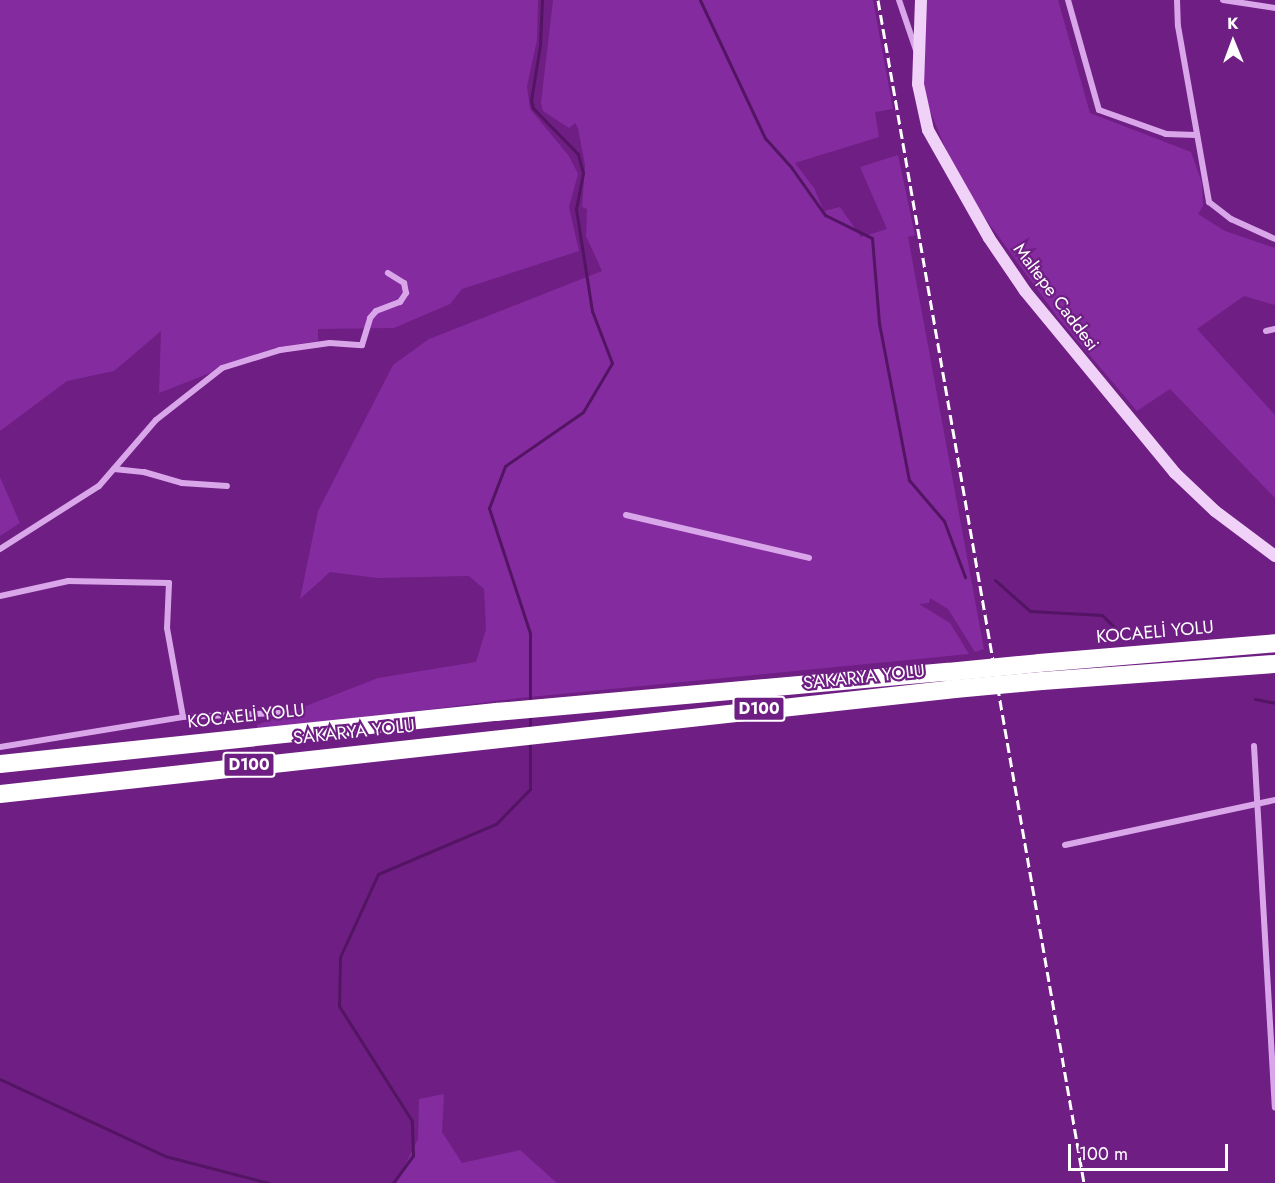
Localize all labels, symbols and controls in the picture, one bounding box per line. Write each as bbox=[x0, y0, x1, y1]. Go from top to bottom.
north arrow bbox=[1203, 12, 1263, 72]
text: K bbox=[1227, 12, 1238, 35]
street label: Maltepe Caddesi bbox=[1009, 239, 1103, 355]
street label: KOCAELİ YOLU bbox=[1095, 616, 1215, 648]
street label: SAKARYA YOLU bbox=[802, 660, 926, 694]
road number: D100 bbox=[732, 696, 786, 722]
street label: KOCAELİ YOLU bbox=[186, 699, 306, 733]
street label: SAKARYA YOLU bbox=[292, 715, 416, 749]
road number: D100 bbox=[222, 752, 276, 778]
scale bar bbox=[1071, 1132, 1232, 1170]
text: 100 m bbox=[1079, 1141, 1128, 1167]

